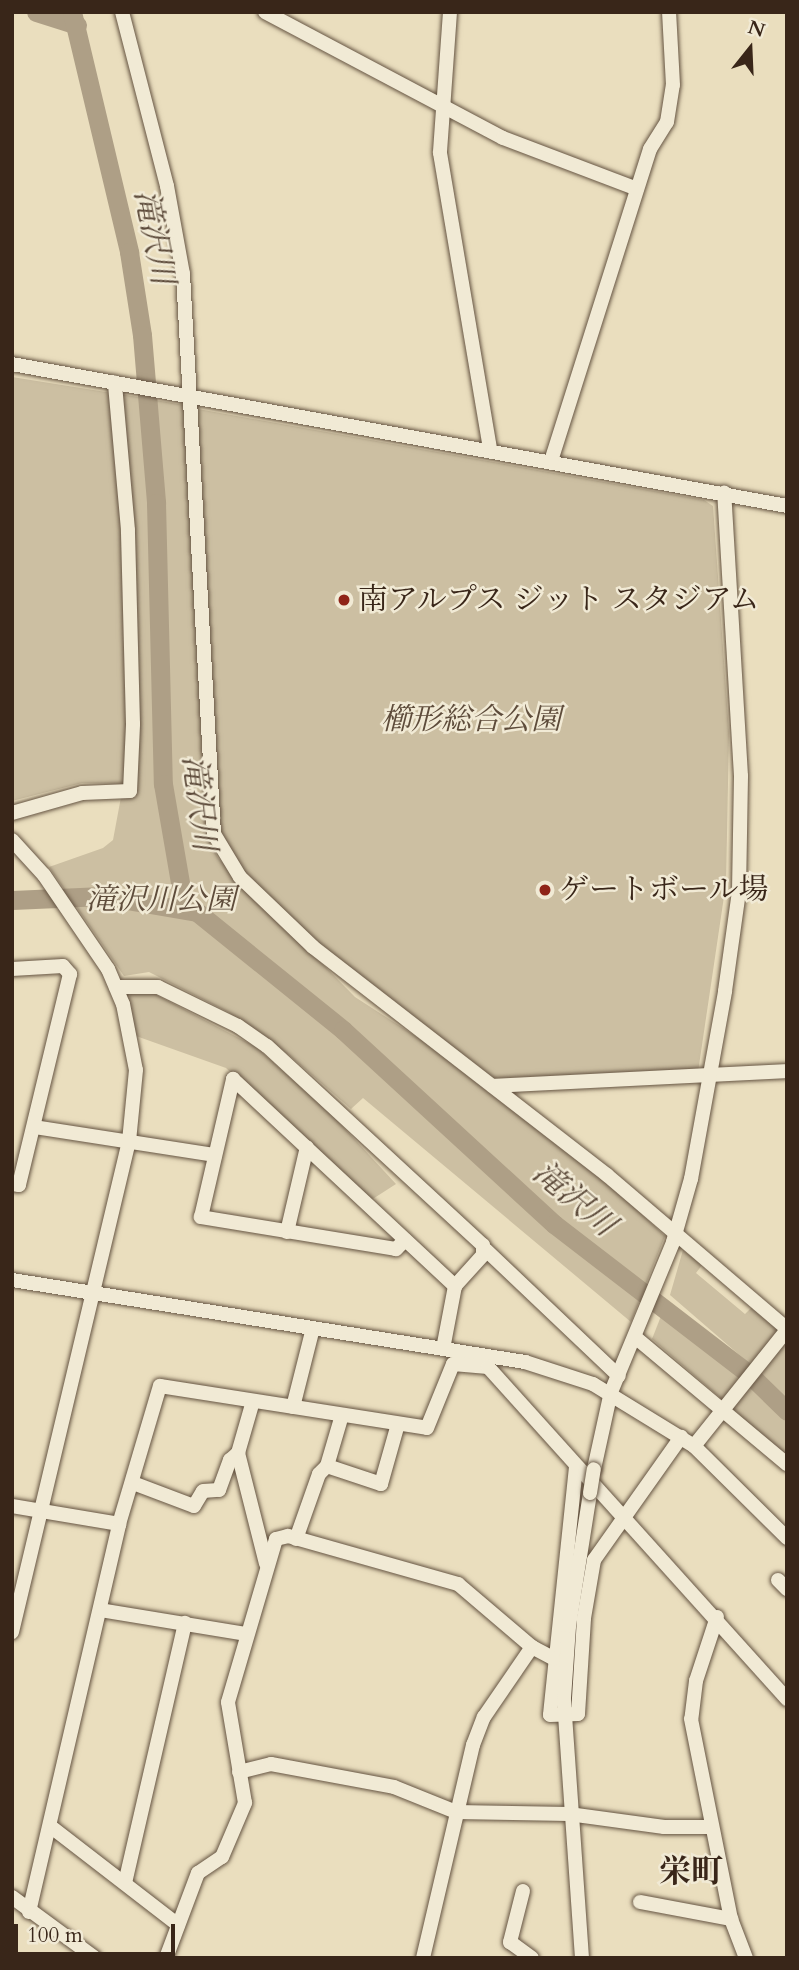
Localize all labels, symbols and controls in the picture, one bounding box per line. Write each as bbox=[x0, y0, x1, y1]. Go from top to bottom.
north arrow bbox=[715, 14, 785, 84]
text: N bbox=[745, 14, 768, 44]
water label: 滝沢川 bbox=[126, 186, 182, 288]
place label: 南アルプス ジット スタジアム bbox=[358, 582, 764, 618]
marker: 南アルプス ジット スタジアム bbox=[336, 592, 352, 608]
park label: 櫛形総合公園 bbox=[381, 702, 561, 738]
water label: 滝沢川 bbox=[174, 753, 224, 853]
place label: ゲートボール場 bbox=[559, 872, 769, 908]
park label: 滝沢川公園 bbox=[86, 882, 236, 918]
marker: ゲートボール場 bbox=[537, 882, 553, 898]
water label: 滝沢川 bbox=[525, 1153, 623, 1245]
district label: 栄町 bbox=[659, 1853, 723, 1891]
scale bar bbox=[18, 1910, 178, 1954]
text: 100 m bbox=[27, 1921, 83, 1950]

